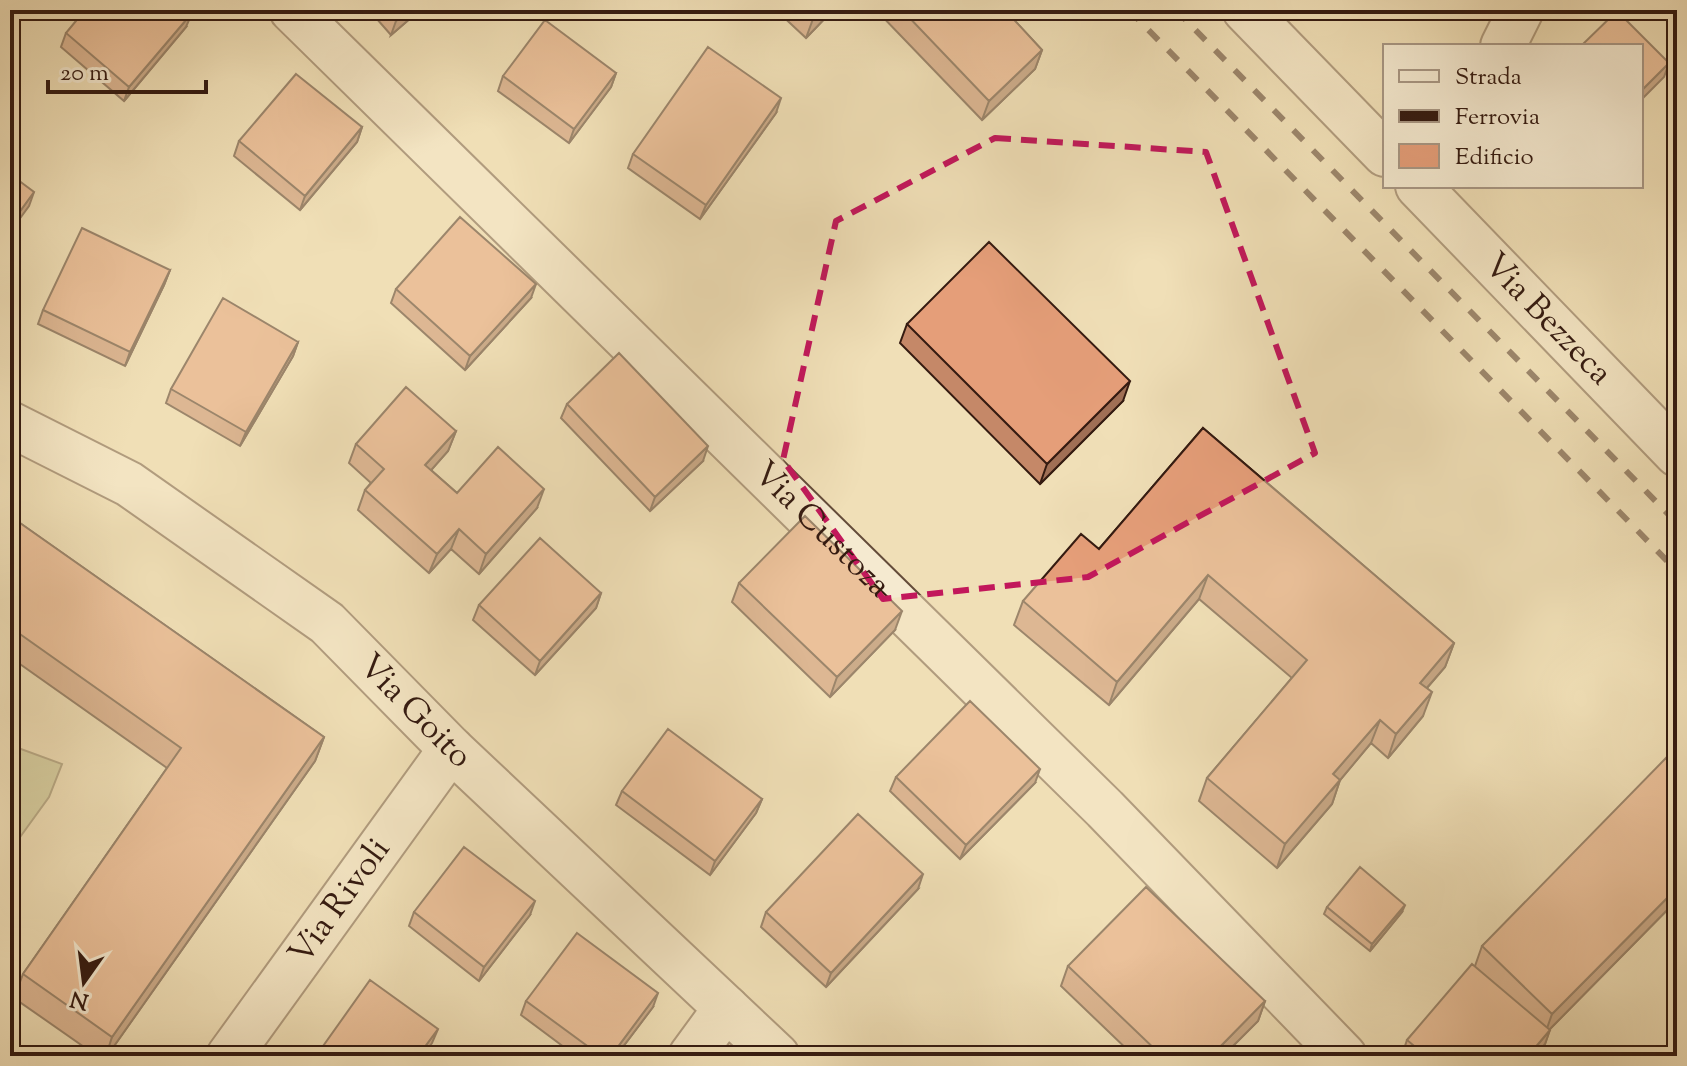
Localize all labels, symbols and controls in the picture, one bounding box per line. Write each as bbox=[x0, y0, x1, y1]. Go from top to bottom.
scale bar bbox=[48, 44, 206, 94]
legend bbox=[1383, 44, 1643, 188]
text: 20 m bbox=[60, 57, 109, 91]
text: Strada bbox=[1455, 61, 1522, 95]
text: Ferrovia bbox=[1455, 101, 1540, 135]
text: Edificio bbox=[1455, 141, 1534, 175]
street label: Via Bezzeca bbox=[1471, 242, 1623, 397]
street label: Via Custoza bbox=[741, 451, 901, 610]
street label: Via Goito bbox=[347, 643, 482, 781]
street label: Via Rivoli bbox=[278, 828, 403, 976]
north arrow bbox=[44, 942, 124, 1022]
text: N bbox=[67, 981, 92, 1016]

